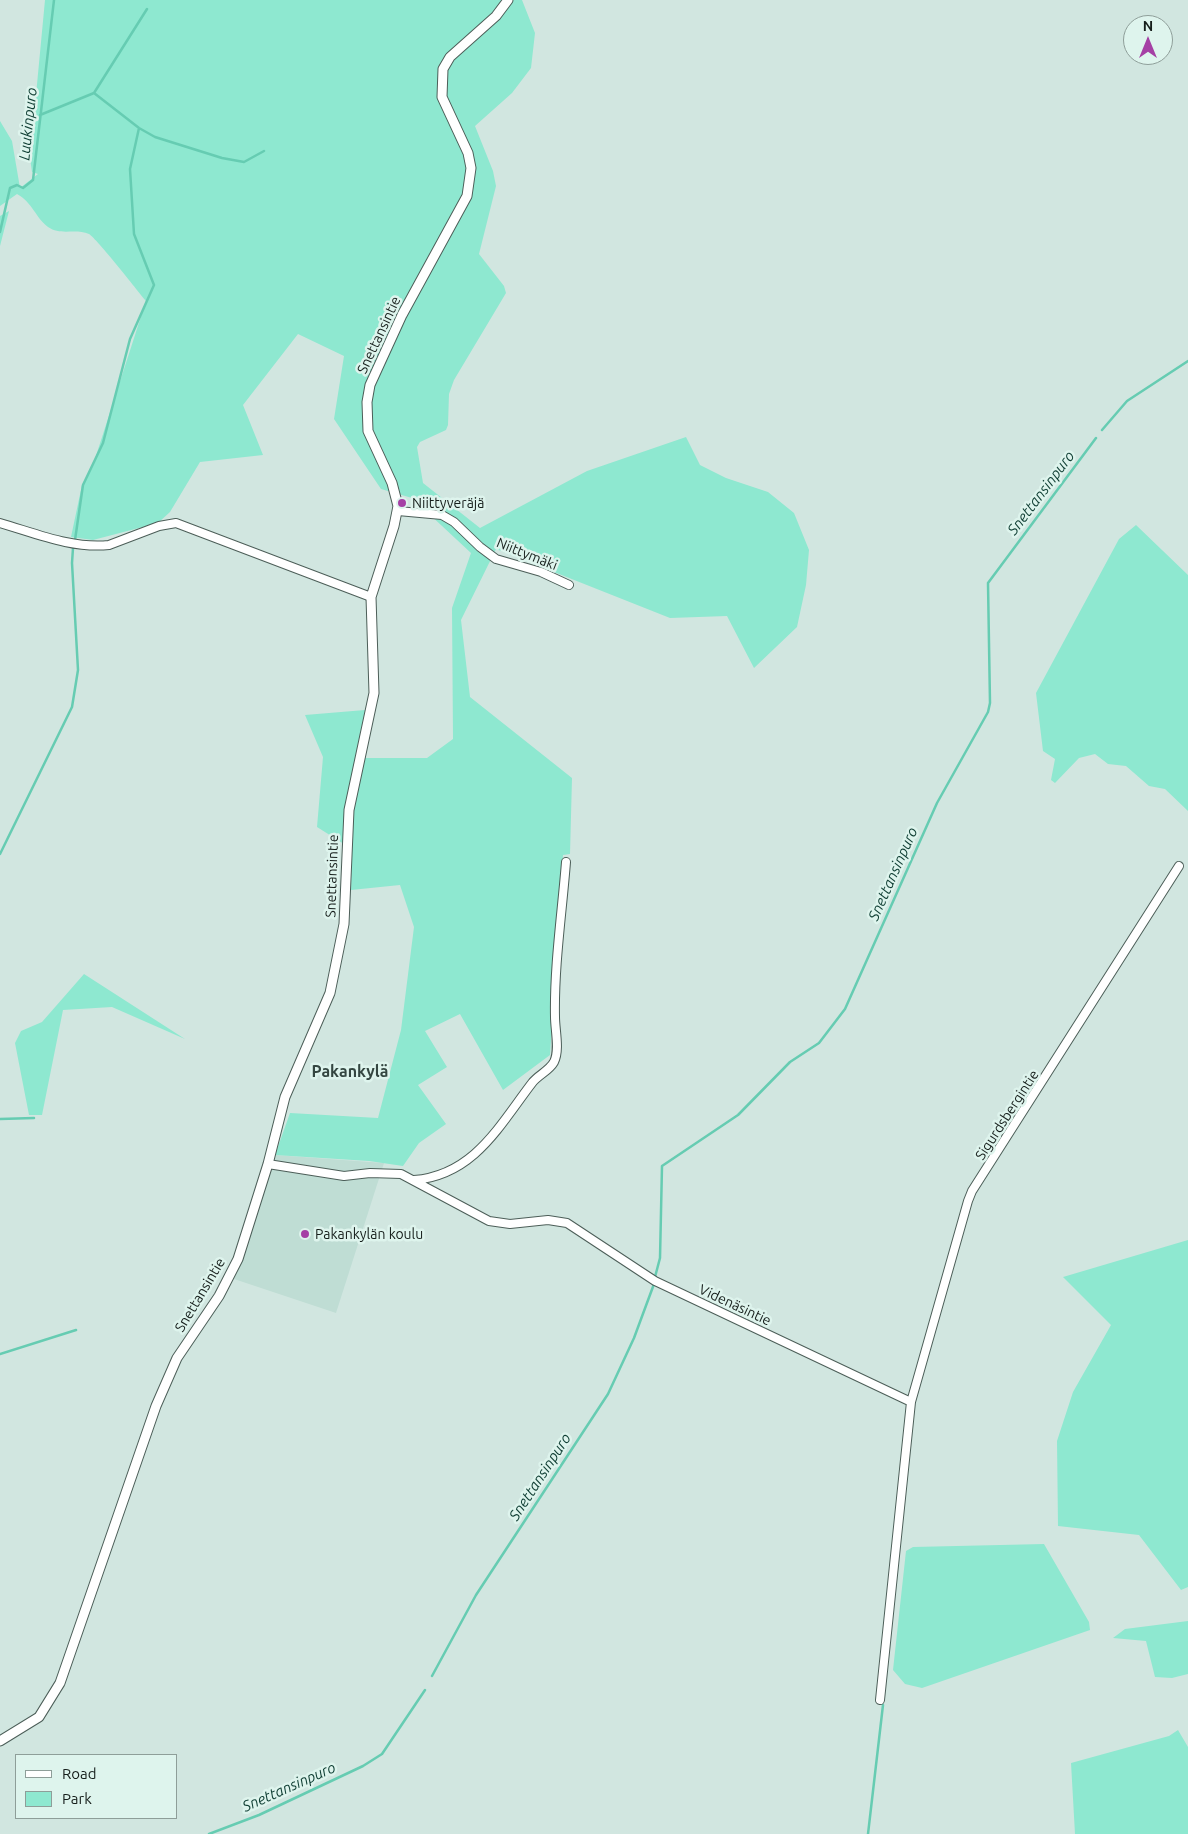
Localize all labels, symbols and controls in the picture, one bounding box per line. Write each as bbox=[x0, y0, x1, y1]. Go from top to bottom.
north arrow bbox=[1123, 15, 1173, 65]
text: N bbox=[1143, 18, 1153, 34]
water label: Luukinpuro bbox=[15, 87, 41, 161]
street label: Snettansintie bbox=[354, 294, 404, 376]
water label: Snettansinpuro bbox=[1004, 448, 1078, 538]
place label: Niittyveräjä bbox=[412, 495, 484, 511]
marker: Niittyveräjä bbox=[396, 497, 408, 509]
street label: Niittymäki bbox=[494, 534, 560, 574]
water label: Snettansinpuro bbox=[864, 825, 922, 923]
street label: Snettansintie bbox=[322, 834, 342, 918]
district label: Pakankylä bbox=[312, 1062, 388, 1082]
street label: Sigurdsbergintie bbox=[972, 1067, 1042, 1163]
place label: Pakankylän koulu bbox=[315, 1226, 423, 1242]
marker: Pakankylän koulu bbox=[299, 1228, 311, 1240]
street label: Snettansintie bbox=[171, 1255, 229, 1335]
street label: Videnäsintie bbox=[696, 1281, 774, 1329]
water label: Snettansinpuro bbox=[505, 1430, 575, 1524]
legend bbox=[15, 1754, 178, 1819]
water label: Snettansinpuro bbox=[240, 1758, 338, 1816]
text: Road bbox=[62, 1765, 97, 1782]
text: Park bbox=[62, 1790, 92, 1807]

